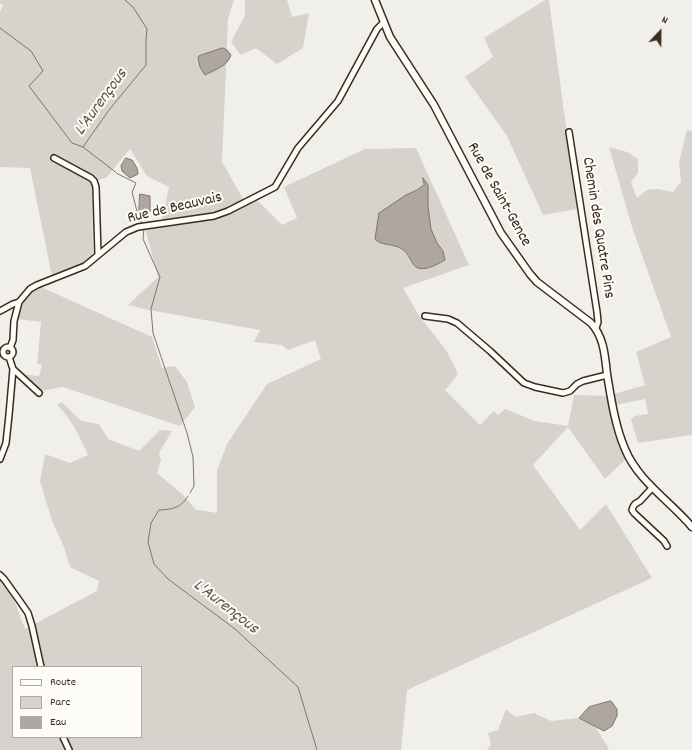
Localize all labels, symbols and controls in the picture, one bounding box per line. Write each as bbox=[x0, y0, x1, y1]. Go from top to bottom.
north arrow bbox=[640, 12, 680, 52]
text: N bbox=[659, 12, 670, 29]
water label: L'Aurençous bbox=[71, 66, 133, 140]
street label: Rue de Saint-Gence bbox=[462, 140, 534, 250]
street label: Chemin des Quatre Pins bbox=[576, 156, 618, 300]
street label: Rue de Beauvais bbox=[126, 189, 224, 229]
water label: L'Aurençous bbox=[188, 576, 262, 640]
legend bbox=[12, 666, 142, 738]
text: Route bbox=[50, 674, 76, 691]
text: Parc bbox=[50, 694, 70, 711]
text: Eau bbox=[50, 714, 66, 731]

